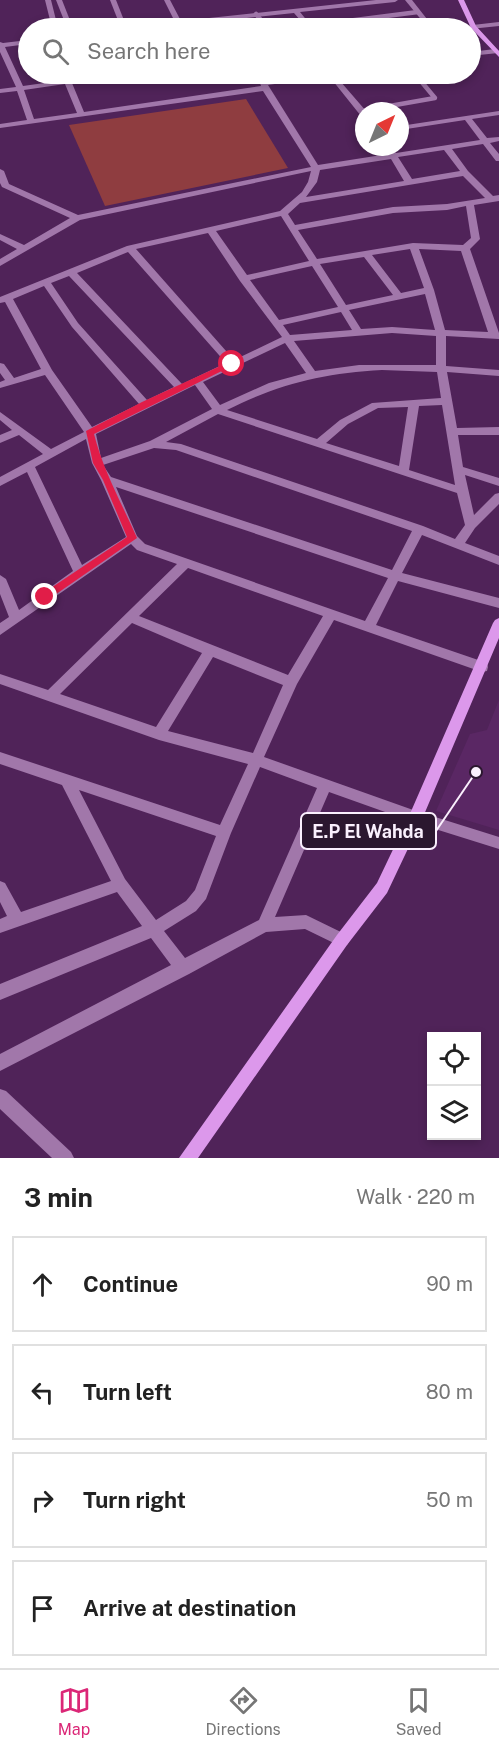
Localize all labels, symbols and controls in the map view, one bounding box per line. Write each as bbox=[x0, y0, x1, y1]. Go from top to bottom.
search box bbox=[18, 18, 481, 84]
icon: search bbox=[39, 35, 72, 68]
text: Search here bbox=[87, 38, 211, 64]
north arrow bbox=[355, 102, 409, 156]
route start bbox=[218, 350, 244, 376]
route end bbox=[31, 583, 57, 609]
callout: E.P El Wahda bbox=[301, 813, 436, 849]
text: E.P El Wahda bbox=[312, 821, 424, 842]
map controls bbox=[427, 1032, 481, 1140]
button: locate bbox=[427, 1032, 481, 1086]
button: layers bbox=[427, 1086, 481, 1140]
text: 3 min bbox=[24, 1182, 93, 1213]
text: Walk · 220 m bbox=[356, 1185, 475, 1209]
icon: ahead bbox=[26, 1268, 59, 1301]
text: Continue bbox=[83, 1271, 178, 1297]
text: 90 m bbox=[426, 1272, 473, 1296]
icon: left bbox=[26, 1376, 59, 1409]
text: Turn left bbox=[83, 1379, 172, 1405]
text: 80 m bbox=[426, 1380, 473, 1404]
icon: right bbox=[26, 1484, 59, 1517]
text: Turn right bbox=[83, 1487, 186, 1513]
text: 50 m bbox=[426, 1488, 473, 1512]
icon: arrive bbox=[26, 1592, 59, 1625]
text: Arrive at destination bbox=[83, 1595, 296, 1621]
tab: Map bbox=[58, 1684, 91, 1739]
tab: Directions bbox=[206, 1684, 281, 1739]
tab: Saved bbox=[396, 1684, 441, 1739]

